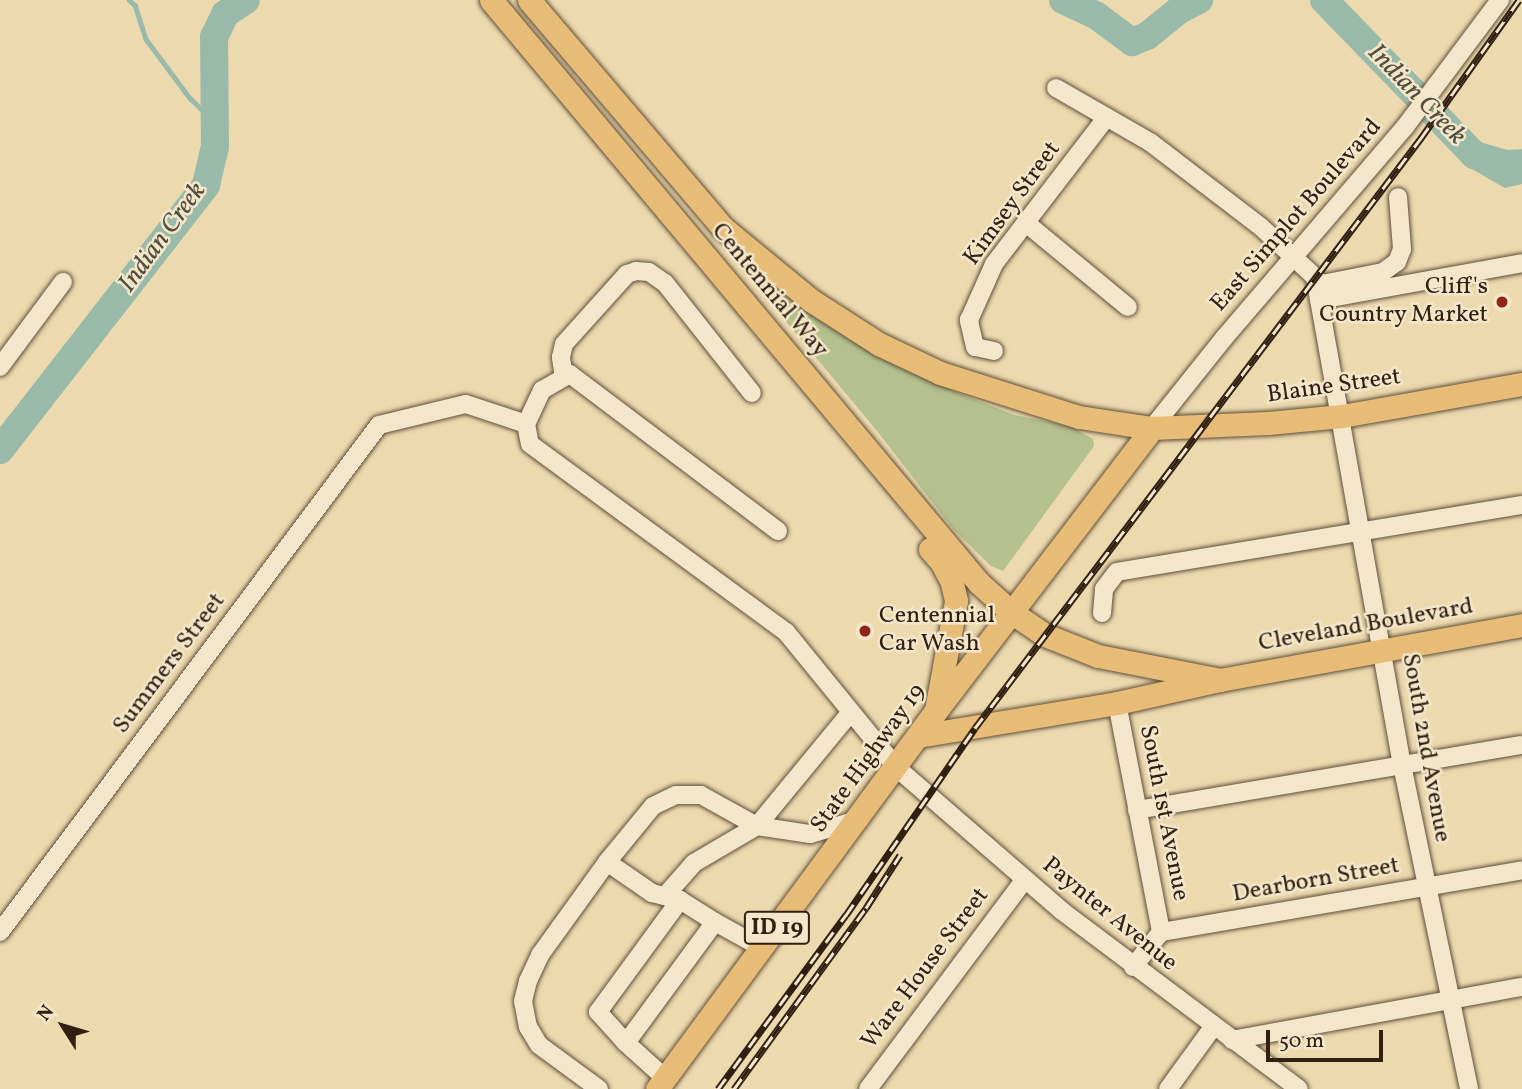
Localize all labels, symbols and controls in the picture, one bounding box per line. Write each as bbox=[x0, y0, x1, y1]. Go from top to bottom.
water label: Indian Creek bbox=[1360, 38, 1472, 152]
street label: East Simplot Boulevard bbox=[1205, 114, 1389, 318]
street label: Kimsey Street bbox=[958, 136, 1068, 272]
water label: Indian Creek bbox=[113, 177, 213, 299]
street label: Centennial Way bbox=[704, 218, 834, 364]
place label: Cliff's Country Market bbox=[1319, 274, 1488, 330]
marker: Cliff's Country Market bbox=[1494, 294, 1510, 310]
street label: Blaine Street bbox=[1265, 363, 1403, 411]
street label: Summers Street bbox=[108, 588, 232, 740]
street label: Cleveland Boulevard bbox=[1256, 593, 1476, 659]
place label: Centennial Car Wash bbox=[879, 603, 995, 659]
marker: Centennial Car Wash bbox=[857, 623, 873, 639]
street label: South 2nd Avenue bbox=[1394, 651, 1456, 845]
street label: State Highway 19 bbox=[805, 679, 933, 839]
street label: South 1st Avenue bbox=[1132, 723, 1194, 903]
street label: Paynter Avenue bbox=[1036, 852, 1182, 978]
street label: Dearborn Street bbox=[1230, 852, 1402, 910]
street label: Ware House Street bbox=[856, 883, 996, 1055]
road number: ID 19 bbox=[744, 909, 810, 948]
north arrow bbox=[28, 991, 98, 1061]
text: N bbox=[32, 1000, 61, 1027]
scale bar bbox=[1270, 1016, 1387, 1060]
text: 50 m bbox=[1279, 1027, 1324, 1056]

